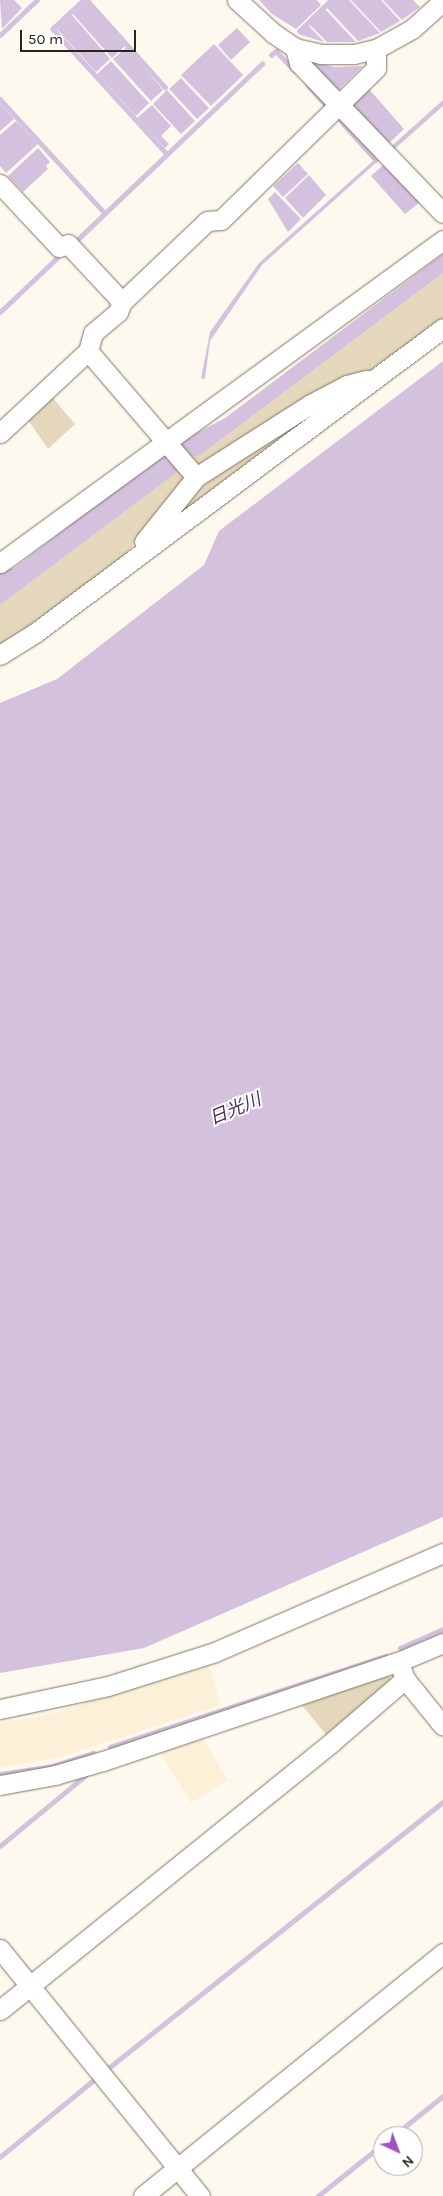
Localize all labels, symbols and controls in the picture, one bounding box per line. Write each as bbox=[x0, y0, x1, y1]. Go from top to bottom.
scale bar bbox=[22, 20, 139, 52]
text: 50 m bbox=[28, 30, 63, 48]
water label: 日光川 bbox=[206, 1089, 264, 1129]
north arrow bbox=[373, 2126, 423, 2176]
text: N bbox=[398, 2152, 417, 2171]

